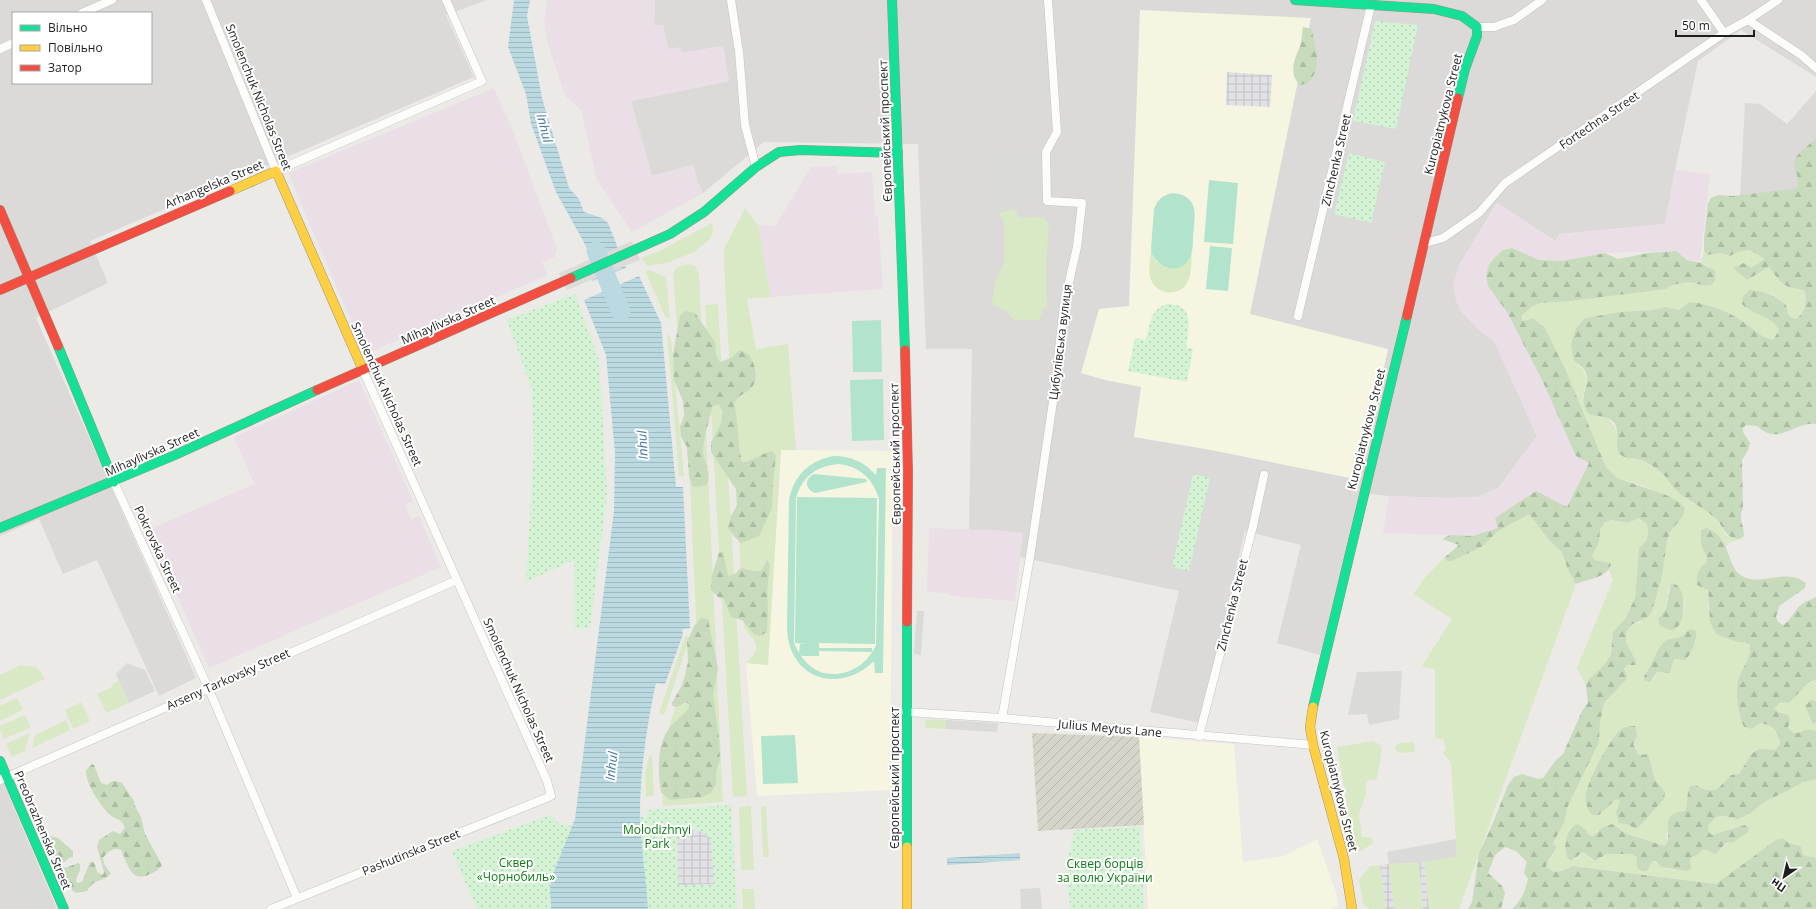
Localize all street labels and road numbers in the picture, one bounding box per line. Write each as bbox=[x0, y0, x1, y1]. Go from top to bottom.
street label: Smolenchuk Nicholas Street bbox=[222, 21, 296, 173]
street label: Kuropiatnykova Street bbox=[1420, 52, 1466, 176]
street label: Європейський проспект bbox=[874, 59, 896, 202]
street label: Fortechna Street bbox=[1556, 87, 1642, 153]
street label: Zinchenka Street bbox=[1317, 112, 1355, 208]
street label: Arhangelska Street bbox=[162, 156, 266, 212]
street label: Цибулівська вулиця bbox=[1044, 283, 1076, 401]
street label: Mihaylivska Street bbox=[398, 292, 498, 348]
street label: Smolenchuk Nicholas Street bbox=[347, 319, 427, 469]
street label: Kuropiatnykova Street bbox=[1343, 367, 1389, 491]
street label: Європейський проспект bbox=[885, 382, 905, 525]
street label: Mihaylivska Street bbox=[102, 424, 202, 480]
street label: Pokrovska Street bbox=[130, 503, 186, 595]
street label: Zinchenka Street bbox=[1212, 557, 1252, 653]
street label: Smolenchuk Nicholas Street bbox=[479, 615, 559, 765]
street label: Arseny Tarkovsky Street bbox=[163, 644, 293, 714]
street label: Європейський проспект bbox=[886, 707, 903, 849]
street label: Julius Meytus Lane bbox=[1057, 715, 1163, 741]
street label: Kuropiatnykova Street bbox=[1316, 729, 1362, 853]
street label: Preobrazhenska Street bbox=[10, 768, 76, 892]
street label: Pashutinska Street bbox=[359, 825, 463, 879]

